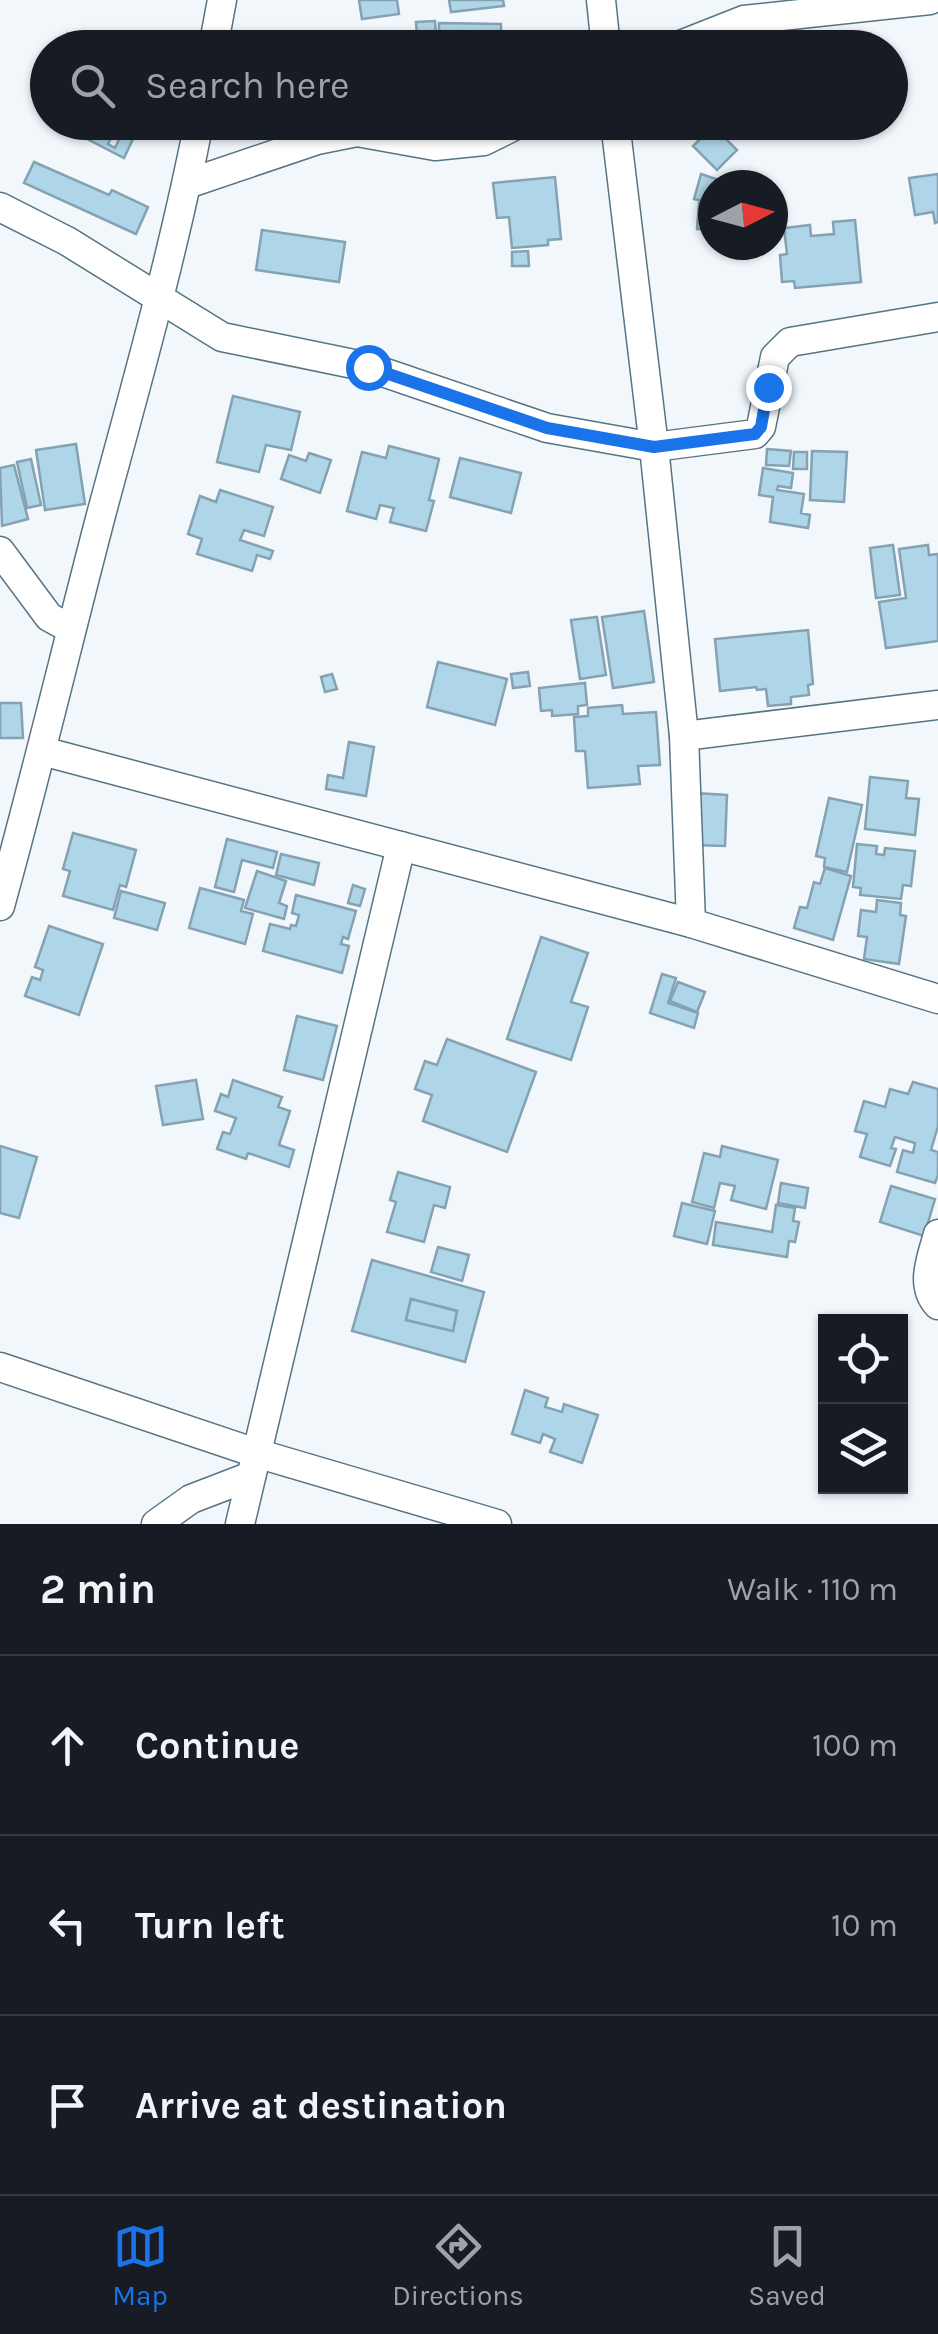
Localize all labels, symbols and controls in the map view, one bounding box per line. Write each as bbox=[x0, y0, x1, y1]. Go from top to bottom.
search box bbox=[30, 30, 908, 140]
icon: search bbox=[65, 58, 120, 113]
text: Search here bbox=[145, 63, 349, 108]
north arrow bbox=[698, 170, 788, 260]
route start bbox=[346, 345, 392, 391]
route end bbox=[746, 365, 792, 411]
map controls bbox=[818, 1314, 908, 1494]
button: locate bbox=[818, 1314, 908, 1404]
button: layers bbox=[818, 1404, 908, 1494]
text: 2 min bbox=[40, 1564, 156, 1614]
text: Walk · 110 m bbox=[727, 1571, 898, 1608]
icon: ahead bbox=[40, 1718, 95, 1773]
text: Continue bbox=[135, 1723, 299, 1768]
text: 100 m bbox=[812, 1727, 898, 1764]
icon: left bbox=[40, 1898, 95, 1953]
text: Turn left bbox=[135, 1903, 285, 1948]
text: 10 m bbox=[831, 1907, 898, 1944]
icon: arrive bbox=[40, 2078, 95, 2133]
text: Arrive at destination bbox=[135, 2083, 507, 2128]
tab: Map bbox=[112, 2219, 168, 2312]
tab: Directions bbox=[392, 2219, 524, 2312]
tab: Saved bbox=[748, 2219, 826, 2312]

